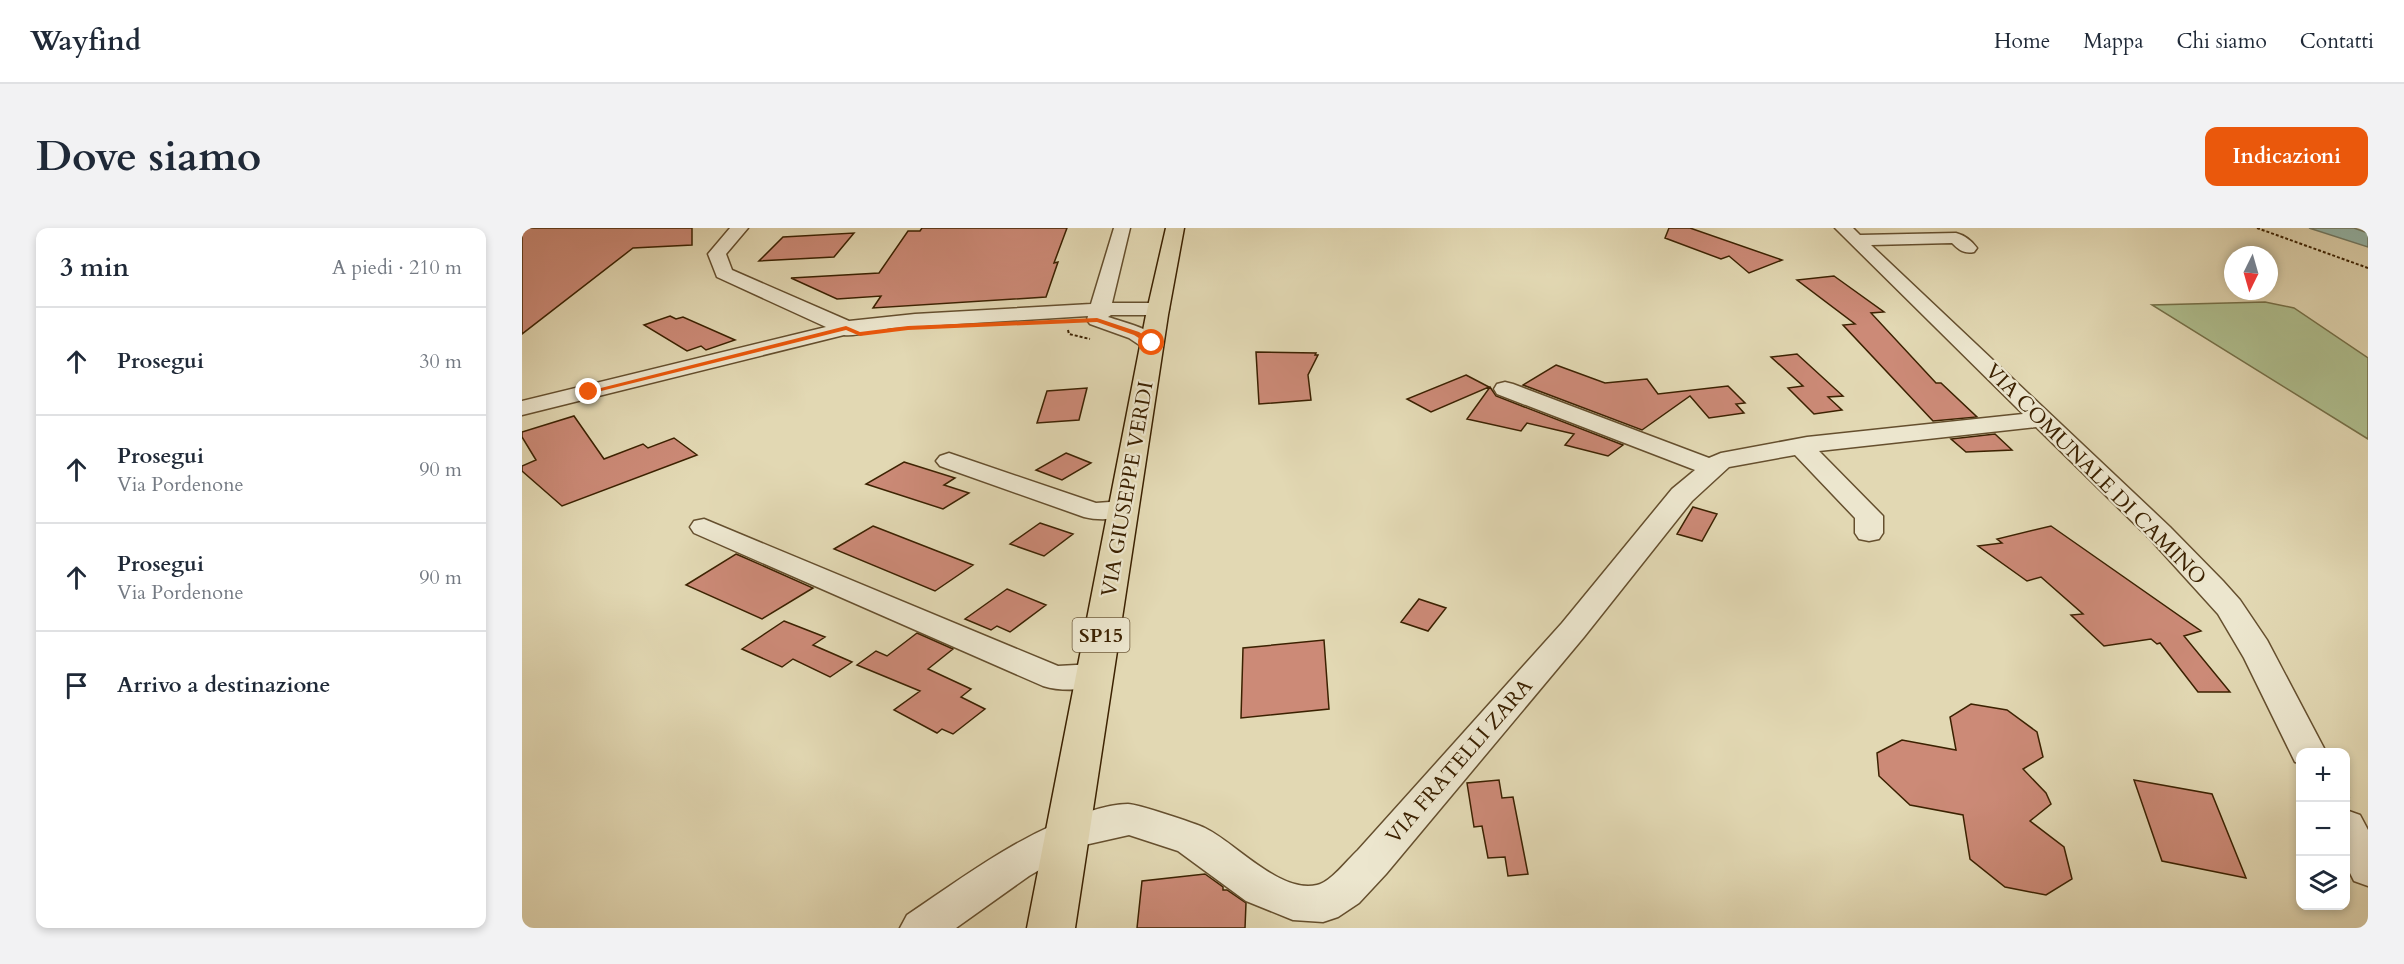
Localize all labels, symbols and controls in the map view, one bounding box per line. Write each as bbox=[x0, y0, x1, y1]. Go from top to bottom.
text: Wayfind bbox=[30, 22, 141, 60]
text: Home bbox=[1994, 27, 2050, 56]
text: Mappa bbox=[2083, 27, 2144, 56]
text: Chi siamo bbox=[2177, 27, 2267, 56]
text: Contatti bbox=[2300, 27, 2374, 56]
button: Indicazioni bbox=[2205, 127, 2368, 186]
text: Dove siamo bbox=[36, 128, 261, 185]
north arrow bbox=[2224, 246, 2278, 300]
text: 3 min bbox=[60, 250, 129, 285]
text: A piedi · 210 m bbox=[332, 254, 462, 281]
route start bbox=[1138, 329, 1164, 355]
icon: ahead bbox=[60, 345, 93, 378]
text: Prosegui bbox=[117, 346, 204, 376]
text: 30 m bbox=[419, 348, 462, 375]
street label: VIA COMUNALE DI CAMINO bbox=[1978, 357, 2213, 592]
route end bbox=[575, 378, 601, 404]
street label: VIA GIUSEPPE VERDI bbox=[1094, 379, 1161, 599]
text: Prosegui bbox=[117, 441, 204, 471]
icon: ahead bbox=[60, 453, 93, 486]
text: 90 m bbox=[419, 456, 462, 483]
text: Via Pordenone bbox=[117, 471, 244, 498]
text: Prosegui bbox=[117, 549, 204, 579]
icon: ahead bbox=[60, 561, 93, 594]
text: 90 m bbox=[419, 564, 462, 591]
text: Via Pordenone bbox=[117, 579, 244, 606]
road number: SP15 bbox=[1072, 618, 1130, 652]
icon: arrive bbox=[60, 669, 93, 702]
text: Arrivo a destinazione bbox=[117, 670, 330, 700]
street label: VIA FRATELLI ZARA bbox=[1379, 672, 1539, 850]
map controls bbox=[2296, 748, 2350, 910]
button: + bbox=[2296, 748, 2350, 802]
button: − bbox=[2296, 802, 2350, 856]
button: layers bbox=[2296, 856, 2350, 910]

